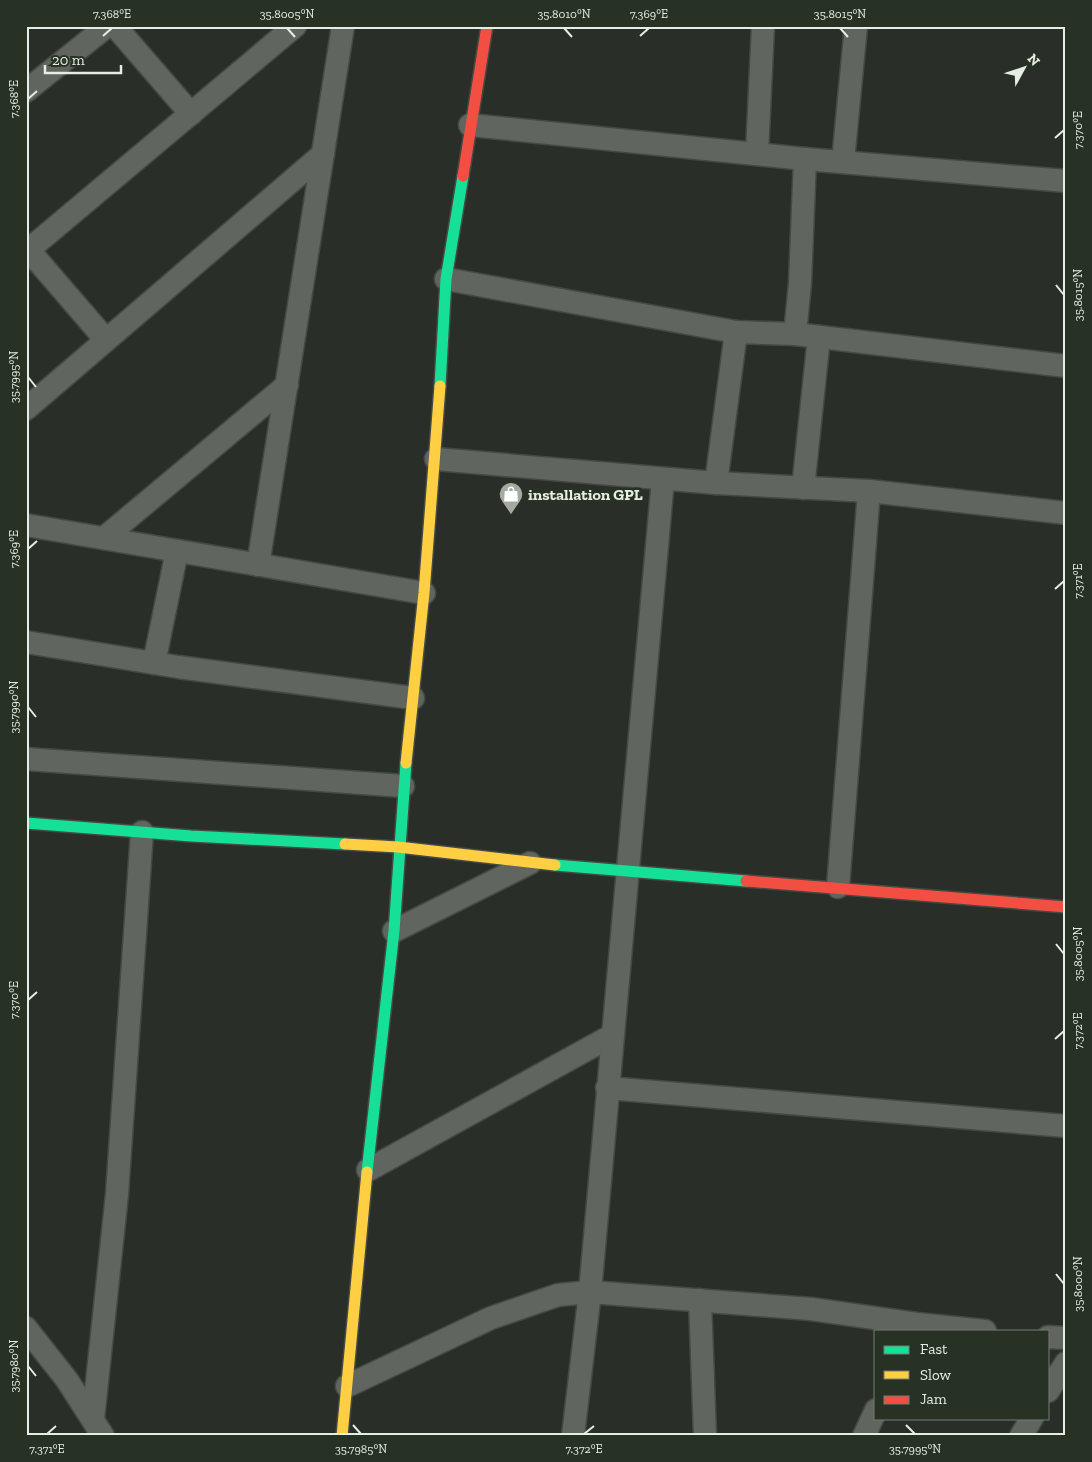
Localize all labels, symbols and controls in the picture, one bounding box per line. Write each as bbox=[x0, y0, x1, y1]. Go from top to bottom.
text: 7.368°E bbox=[93, 7, 131, 21]
text: 35.8005°N bbox=[260, 7, 314, 21]
text: 35.8010°N bbox=[537, 7, 591, 21]
text: 7.369°E bbox=[630, 7, 668, 21]
text: 35.8015°N bbox=[814, 7, 866, 21]
scale bar bbox=[45, 42, 121, 74]
north arrow bbox=[1000, 42, 1050, 92]
text: N bbox=[1024, 50, 1044, 70]
text: 20 m bbox=[52, 51, 85, 69]
text: 7.368°E bbox=[7, 80, 21, 118]
text: 7.370°E bbox=[1071, 111, 1085, 149]
text: 35.8015°N bbox=[1071, 269, 1085, 321]
text: 35.7995°N bbox=[7, 351, 21, 403]
shop icon: installation GPL bbox=[498, 481, 524, 515]
place label: installation GPL bbox=[528, 485, 643, 504]
text: 7.369°E bbox=[7, 530, 21, 568]
text: 7.371°E bbox=[1071, 563, 1085, 599]
text: 35.7990°N bbox=[7, 680, 21, 733]
text: 35.8005°N bbox=[1071, 927, 1085, 981]
text: 7.370°E bbox=[7, 981, 21, 1019]
text: 7.372°E bbox=[1071, 1012, 1085, 1050]
text: 35.8000°N bbox=[1071, 1256, 1085, 1312]
legend bbox=[874, 1330, 1050, 1420]
text: 35.7980°N bbox=[7, 1339, 21, 1392]
text: Fast bbox=[920, 1340, 948, 1358]
text: Slow bbox=[920, 1366, 952, 1384]
text: Jam bbox=[920, 1390, 947, 1408]
text: 7.371°E bbox=[29, 1442, 65, 1456]
text: 35.7985°N bbox=[335, 1442, 387, 1456]
text: 7.372°E bbox=[565, 1442, 603, 1456]
text: 35.7995°N bbox=[889, 1442, 941, 1456]

